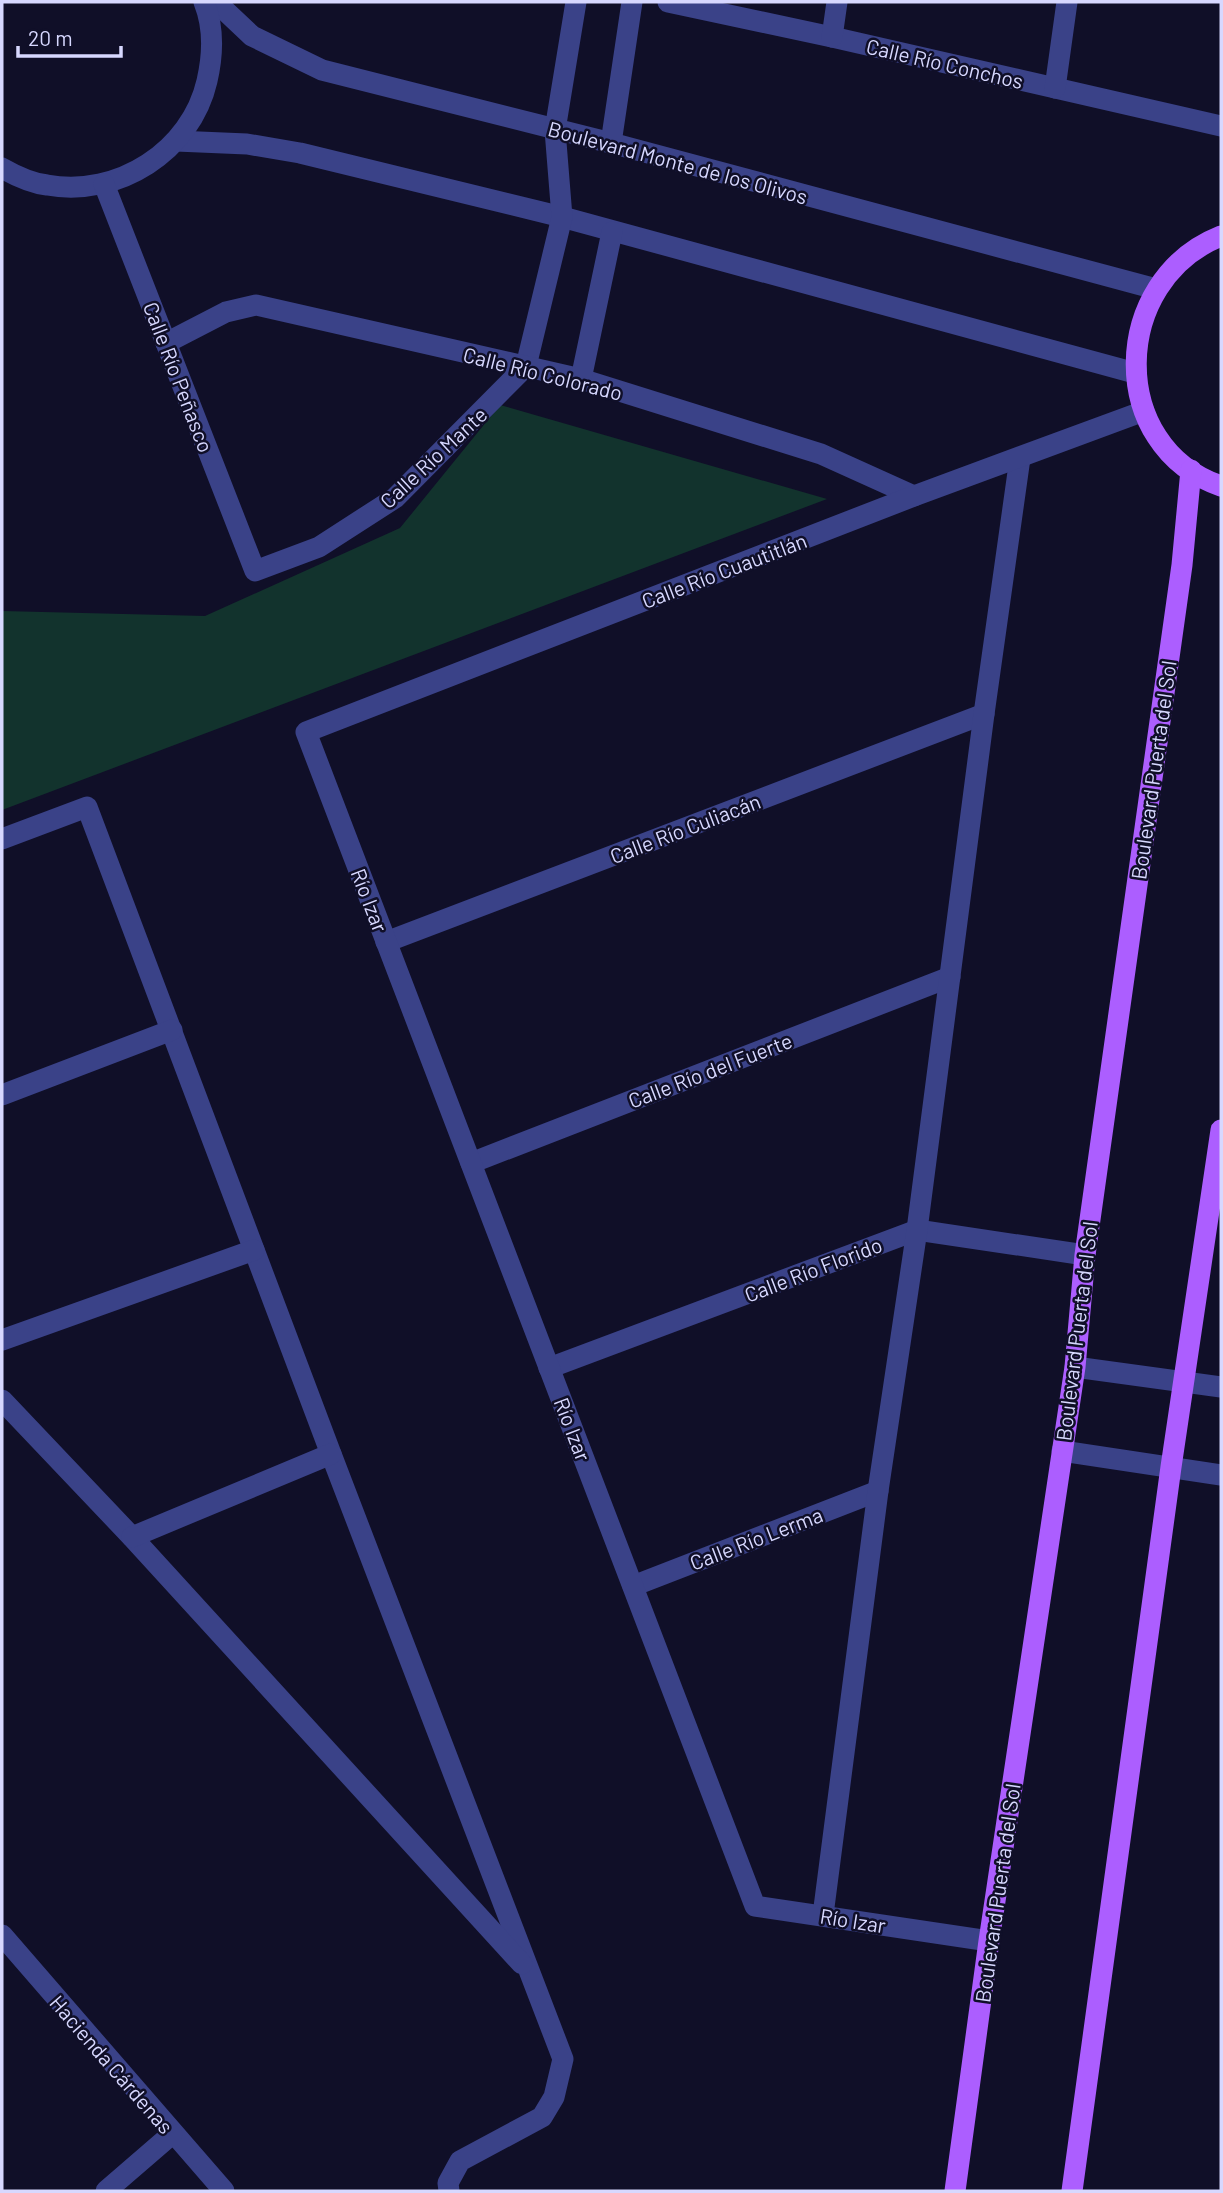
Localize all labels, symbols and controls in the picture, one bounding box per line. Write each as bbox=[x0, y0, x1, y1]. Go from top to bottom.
scale bar bbox=[18, 14, 121, 58]
text: 20 m bbox=[28, 25, 73, 50]
street label: Calle Río Conchos bbox=[864, 33, 1026, 93]
street label: Boulevard Monte de los Olivos bbox=[545, 115, 811, 209]
street label: Calle Río Peñasco bbox=[139, 298, 219, 456]
street label: Calle Río Colorado bbox=[461, 341, 625, 405]
street label: Calle Río Mante bbox=[374, 401, 492, 513]
street label: Calle Río Cuautitlán bbox=[638, 527, 810, 613]
street label: Boulevard Puerta del Sol bbox=[1125, 659, 1181, 881]
street label: Calle Río Culiacán bbox=[606, 788, 764, 868]
street label: Río Izar bbox=[346, 865, 394, 936]
street label: Calle Río del Fuerte bbox=[625, 1027, 795, 1113]
street label: Boulevard Puerta del Sol bbox=[1050, 1220, 1102, 1442]
street label: Calle Río Florido bbox=[741, 1231, 885, 1307]
street label: Río Izar bbox=[549, 1394, 597, 1465]
street label: Calle Río Lerma bbox=[686, 1501, 826, 1575]
street label: Boulevard Puerta del Sol bbox=[969, 1782, 1025, 2004]
street label: Río Izar bbox=[818, 1902, 888, 1938]
street label: Hacienda Cárdenas bbox=[45, 1990, 179, 2138]

